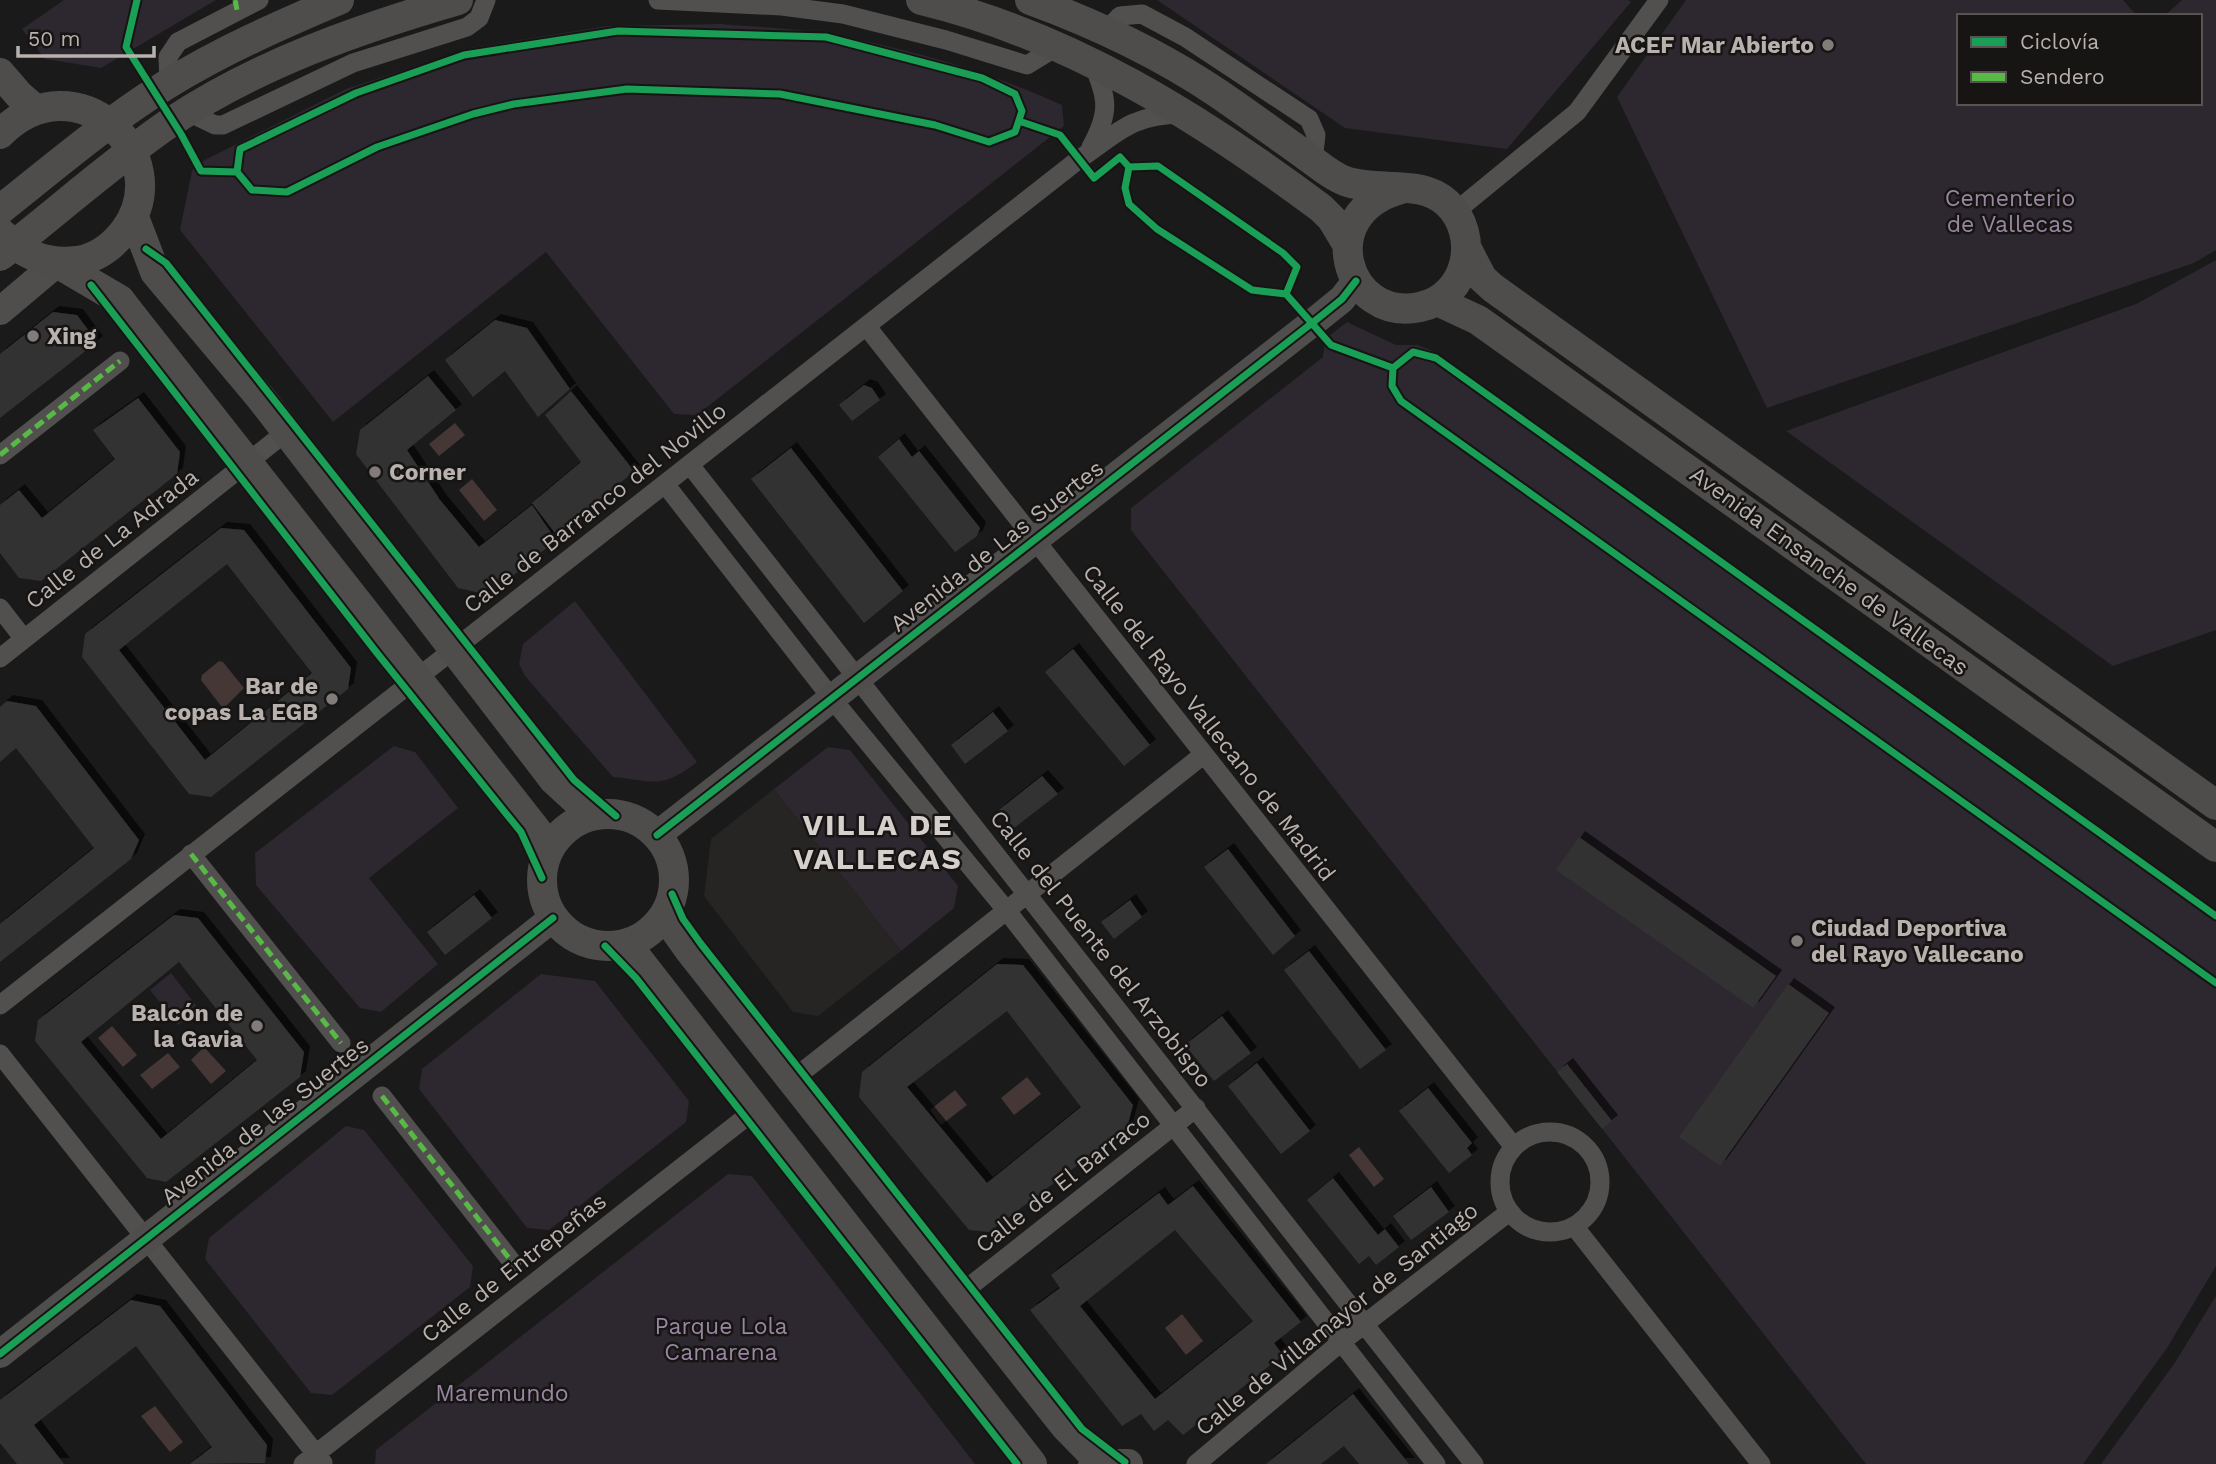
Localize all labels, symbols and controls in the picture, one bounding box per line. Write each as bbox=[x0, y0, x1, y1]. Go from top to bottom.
scale bar bbox=[18, 14, 154, 58]
legend bbox=[1957, 14, 2202, 105]
text: 50 m bbox=[28, 26, 80, 51]
text: Ciclovía bbox=[2020, 29, 2099, 54]
place label: ACEF Mar Abierto bbox=[1615, 32, 1814, 59]
marker: ACEF Mar Abierto bbox=[1820, 37, 1836, 53]
text: Sendero bbox=[2020, 64, 2105, 89]
park label: Cementerio de Vallecas bbox=[1945, 185, 2075, 238]
place label: Xing bbox=[47, 323, 96, 350]
marker: Xing bbox=[25, 328, 41, 344]
street label: Calle de Barranco del Novillo bbox=[458, 397, 732, 619]
street label: Avenida de Las Suertes bbox=[885, 454, 1109, 638]
place label: Corner bbox=[389, 459, 466, 486]
street label: Avenida Ensanche de Vallecas bbox=[1684, 461, 1974, 681]
street label: Calle de La Adrada bbox=[20, 463, 204, 615]
marker: Corner bbox=[367, 464, 383, 480]
street label: Calle del Rayo Vallecano de Madrid bbox=[1077, 559, 1341, 887]
place label: Bar de copas La EGB bbox=[164, 673, 318, 726]
marker: Bar de copas La EGB bbox=[324, 691, 340, 707]
street label: Calle del Puente del Arzobispo bbox=[984, 805, 1218, 1093]
district label: VILLA DE VALLECAS bbox=[793, 807, 963, 876]
place label: Ciudad Deportiva del Rayo Vallecano bbox=[1811, 915, 2024, 968]
marker: Ciudad Deportiva del Rayo Vallecano bbox=[1789, 933, 1805, 949]
place label: Balcón de la Gavia bbox=[131, 1000, 244, 1053]
marker: Balcón de la Gavia bbox=[249, 1018, 265, 1034]
street label: Avenida de las Suertes bbox=[156, 1032, 374, 1210]
street label: Calle de El Barraco bbox=[970, 1105, 1156, 1259]
street label: Calle de Entrepeñas bbox=[416, 1187, 612, 1349]
street label: Calle de Villamayor de Santiago bbox=[1190, 1197, 1484, 1441]
park label: Parque Lola Camarena bbox=[654, 1313, 788, 1366]
park label: Maremundo bbox=[435, 1380, 569, 1407]

